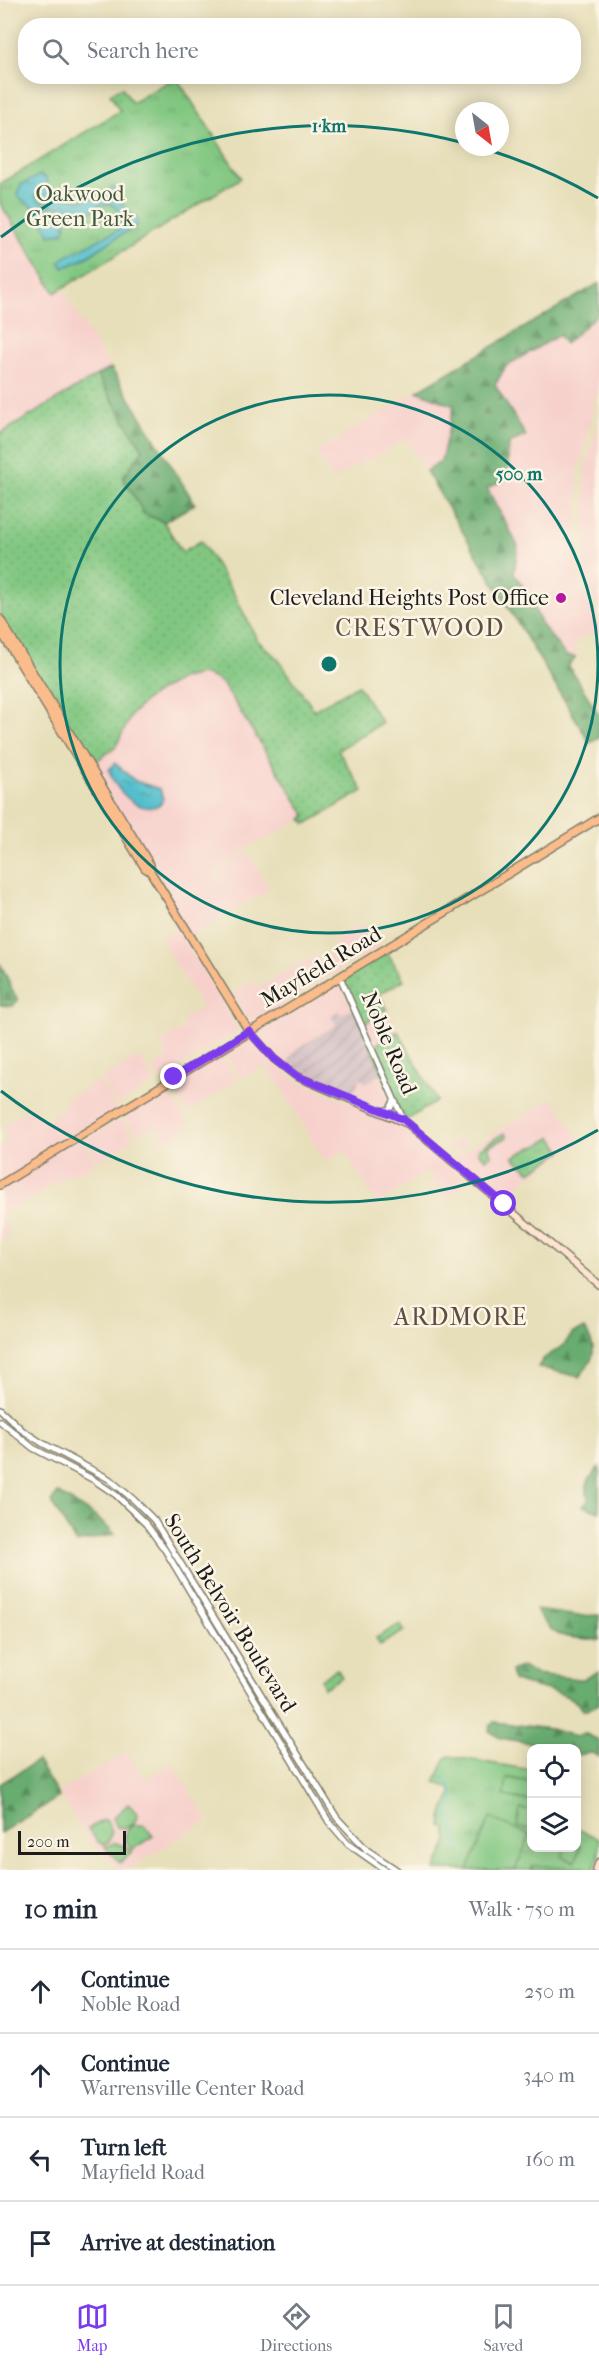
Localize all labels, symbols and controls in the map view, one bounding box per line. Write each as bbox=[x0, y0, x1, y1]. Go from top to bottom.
search box bbox=[18, 18, 581, 84]
icon: search bbox=[39, 35, 72, 68]
text: Search here bbox=[87, 38, 199, 64]
north arrow bbox=[455, 102, 509, 156]
text: 1 km bbox=[312, 116, 347, 137]
park label: Oakwood Green Park bbox=[26, 181, 135, 232]
text: 500 m bbox=[496, 464, 543, 485]
place label: Cleveland Heights Post Office bbox=[270, 585, 549, 611]
marker: Cleveland Heights Post Office bbox=[554, 591, 568, 605]
district label: CRESTWOOD bbox=[335, 614, 505, 642]
centre of rings bbox=[319, 654, 339, 674]
street label: Mayfield Road bbox=[256, 920, 387, 1013]
street label: Noble Road bbox=[356, 988, 423, 1099]
route end bbox=[160, 1063, 186, 1089]
route start bbox=[490, 1190, 516, 1216]
district label: ARDMORE bbox=[393, 1303, 528, 1331]
street label: South Belvoir Boulevard bbox=[158, 1509, 302, 1718]
map controls bbox=[527, 1744, 581, 1852]
button: locate bbox=[527, 1744, 581, 1798]
button: layers bbox=[527, 1798, 581, 1852]
scale bar bbox=[18, 1828, 126, 1856]
text: 200 m bbox=[27, 1832, 70, 1851]
text: 10 min bbox=[24, 1894, 97, 1925]
text: Walk · 750 m bbox=[469, 1898, 575, 1921]
text: Continue bbox=[81, 1967, 170, 1993]
icon: ahead bbox=[24, 1975, 57, 2008]
text: 250 m bbox=[524, 1980, 575, 2003]
text: Noble Road bbox=[81, 1993, 180, 2016]
text: Continue bbox=[81, 2051, 170, 2077]
icon: ahead bbox=[24, 2059, 57, 2092]
text: 340 m bbox=[523, 2064, 575, 2087]
text: Warrensville Center Road bbox=[81, 2077, 305, 2100]
text: Turn left bbox=[81, 2135, 167, 2161]
icon: left bbox=[24, 2143, 57, 2176]
text: 160 m bbox=[525, 2148, 575, 2171]
text: Mayfield Road bbox=[81, 2161, 205, 2184]
icon: arrive bbox=[24, 2227, 57, 2260]
text: Arrive at destination bbox=[81, 2230, 275, 2256]
tab: Map bbox=[76, 2300, 109, 2355]
tab: Directions bbox=[260, 2300, 332, 2355]
tab: Saved bbox=[484, 2300, 523, 2355]

